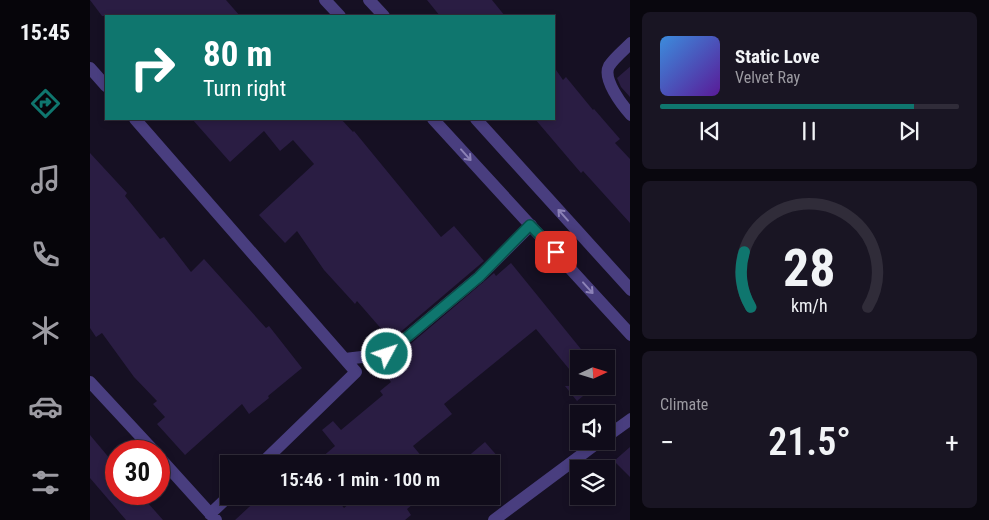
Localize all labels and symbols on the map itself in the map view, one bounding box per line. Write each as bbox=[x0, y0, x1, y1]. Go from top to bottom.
one-way arrow bbox=[460, 148, 472, 161]
one-way arrow bbox=[557, 209, 568, 222]
pin bbox=[535, 231, 577, 273]
one-way arrow bbox=[582, 281, 593, 294]
position arrow bbox=[360, 327, 412, 379]
north arrow bbox=[570, 350, 615, 395]
speed limit sign: 30 bbox=[105, 440, 170, 505]

